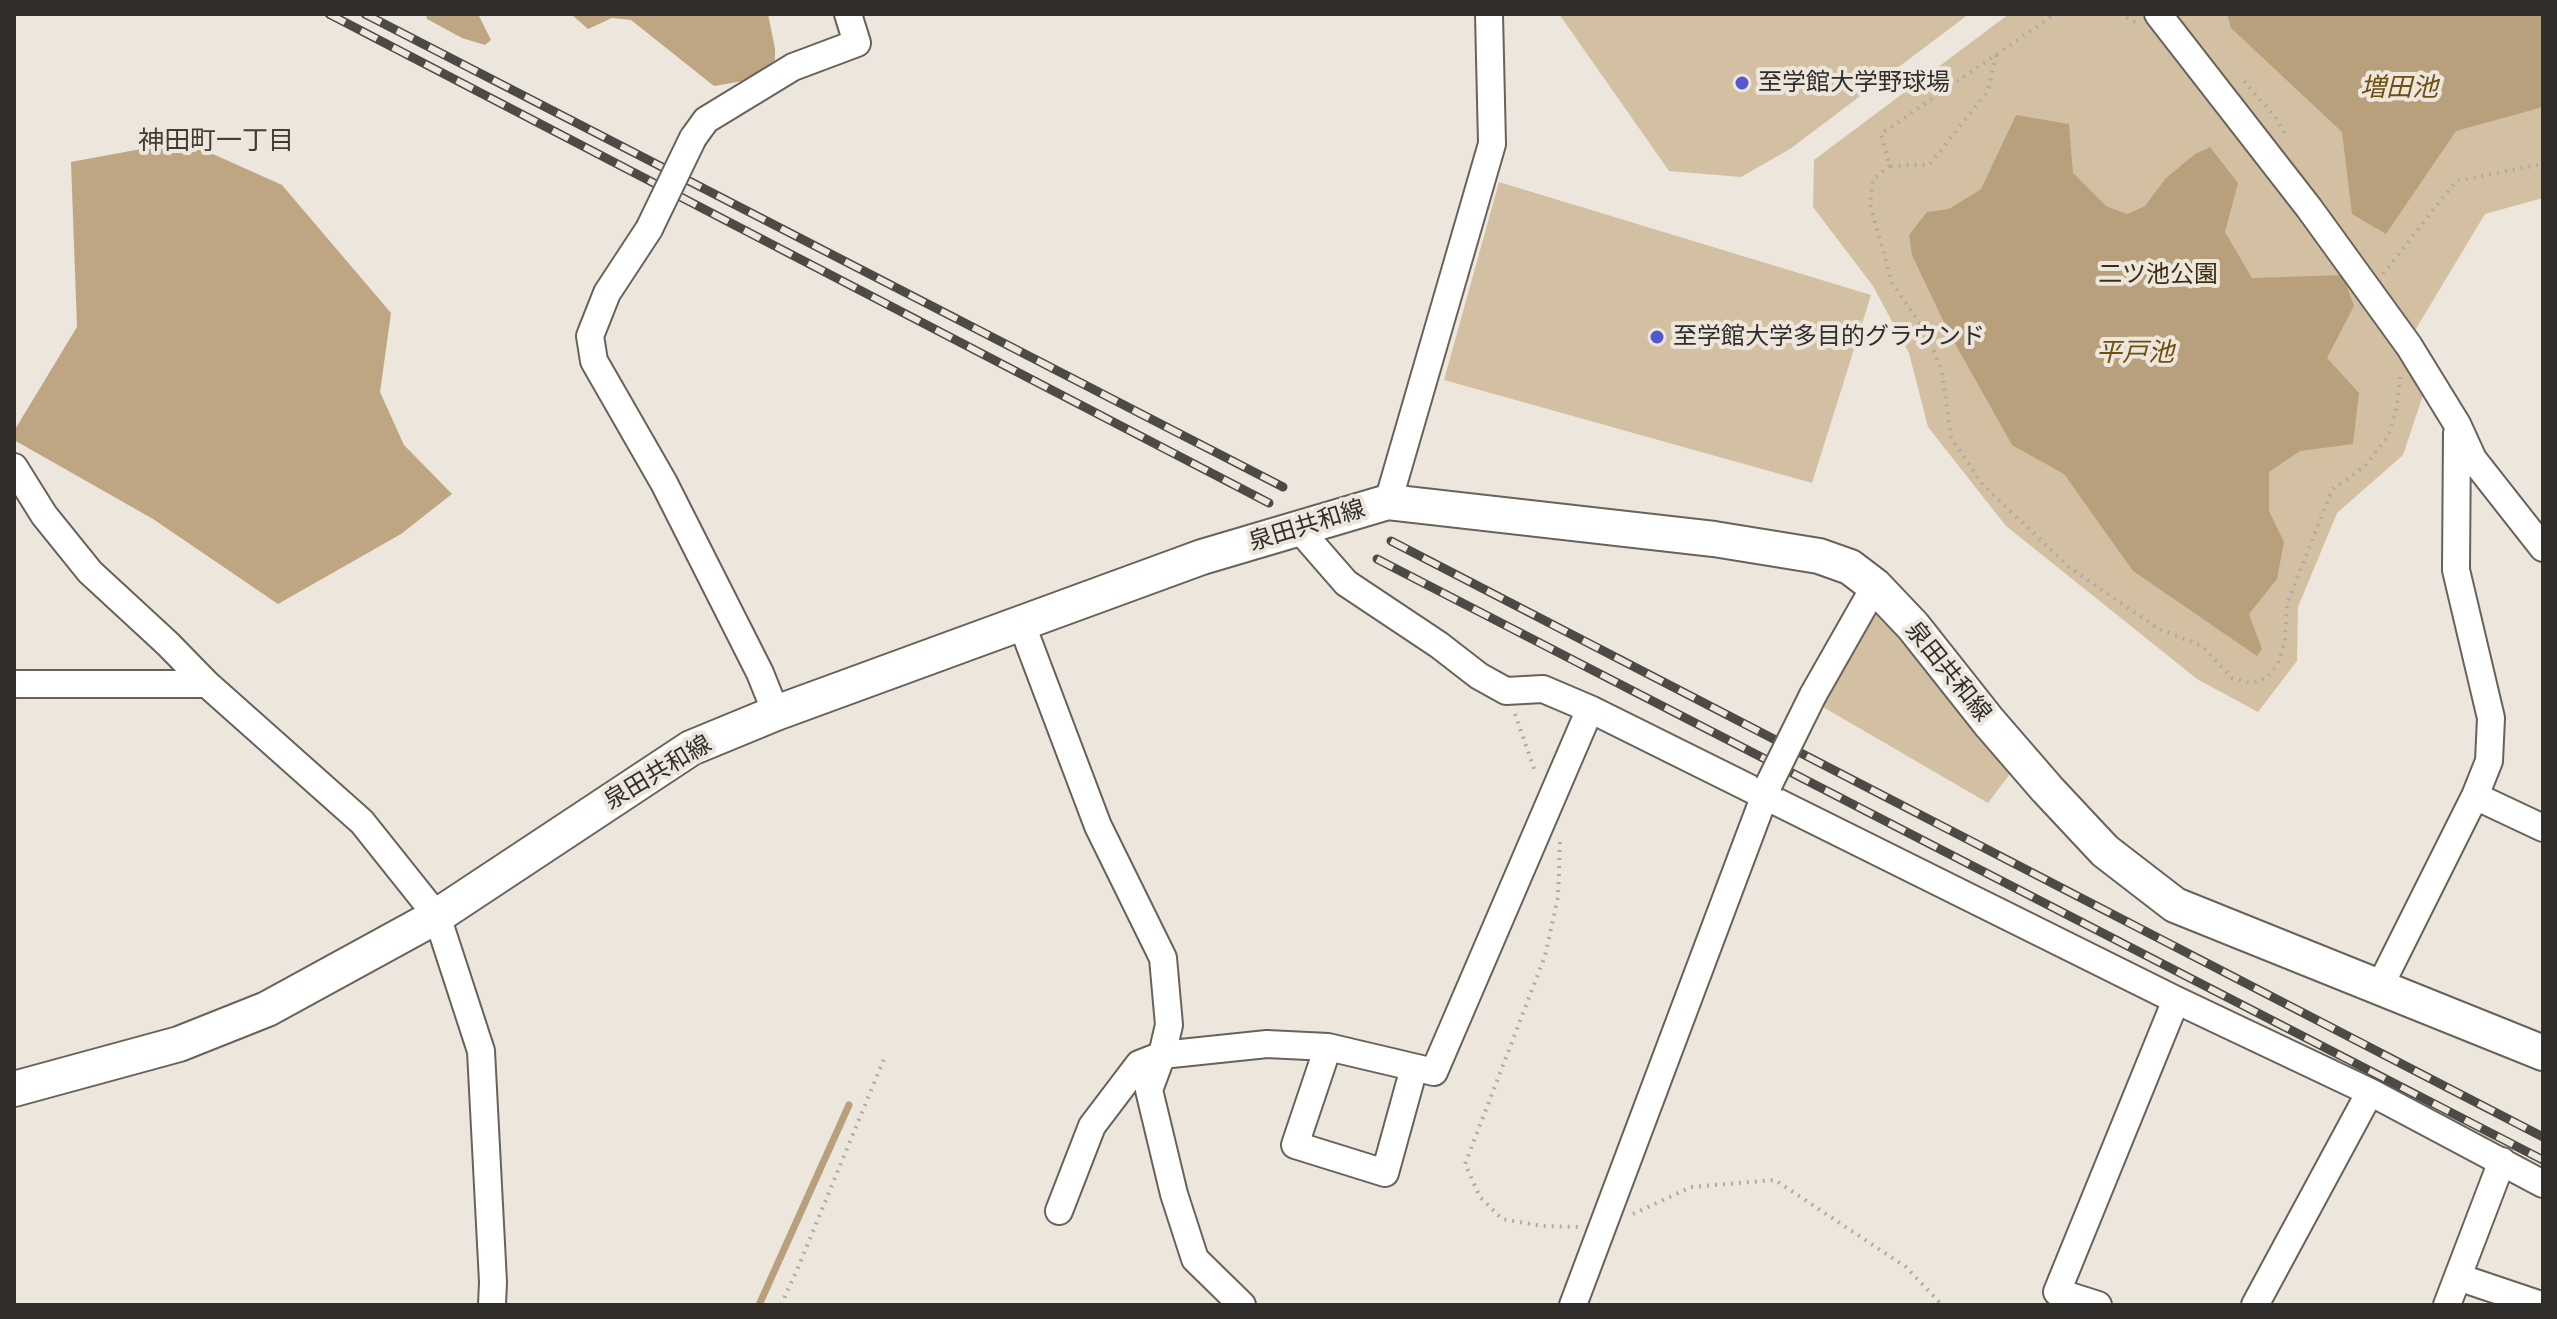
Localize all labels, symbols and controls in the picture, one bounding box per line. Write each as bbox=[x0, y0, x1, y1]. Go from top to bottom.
place label: 至学館大学野球場 bbox=[1758, 69, 1950, 97]
water label: 増田池 bbox=[2360, 72, 2438, 104]
marker: 至学館大学野球場 bbox=[1733, 74, 1751, 92]
district label: 神田町一丁目 bbox=[138, 125, 294, 157]
park label: 二ツ池公園 bbox=[2098, 261, 2218, 289]
place label: 至学館大学多目的グラウンド bbox=[1673, 323, 1985, 351]
marker: 至学館大学多目的グラウンド bbox=[1648, 328, 1666, 346]
water label: 平戸池 bbox=[2096, 337, 2174, 369]
street label: 泉田共和線 bbox=[1245, 495, 1369, 557]
street label: 泉田共和線 bbox=[1899, 616, 1997, 728]
street label: 泉田共和線 bbox=[599, 730, 717, 816]

